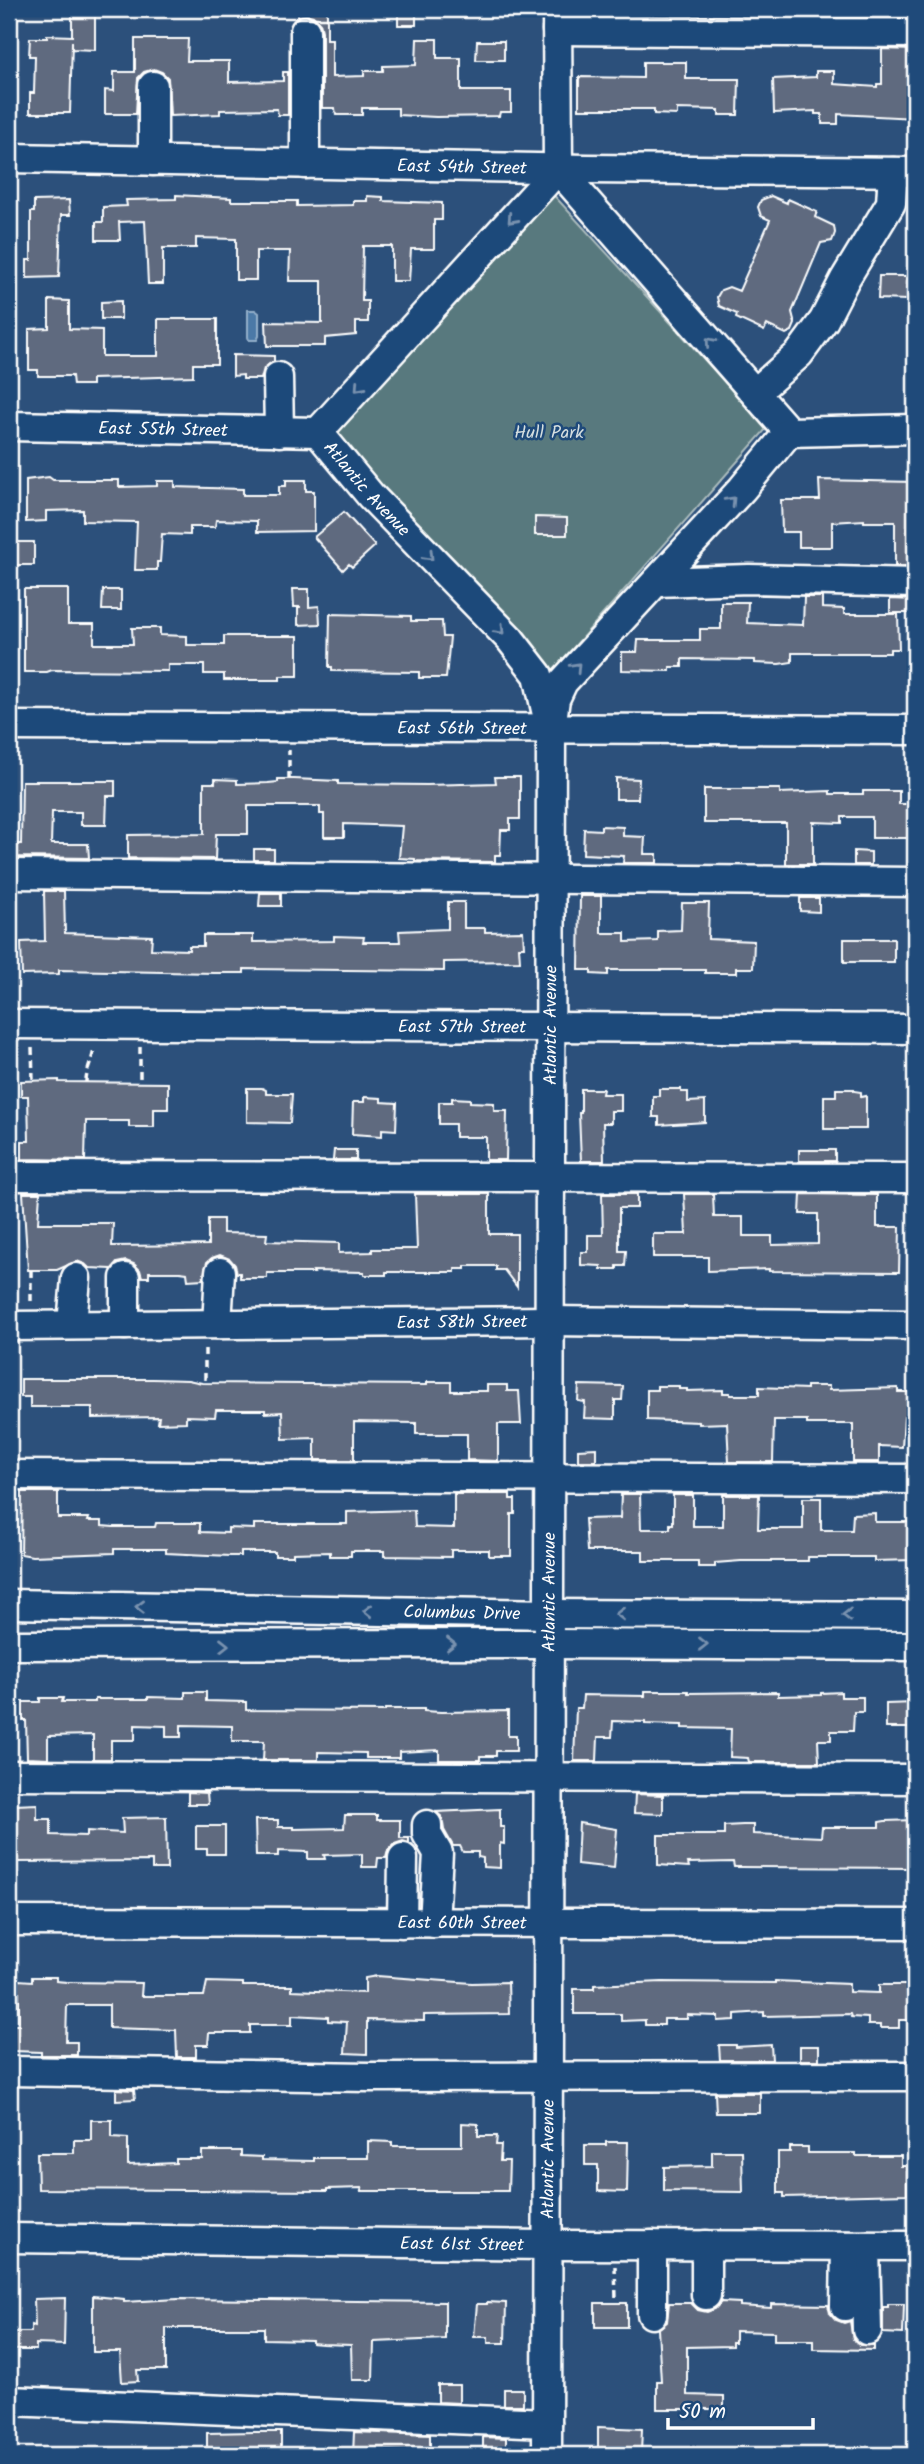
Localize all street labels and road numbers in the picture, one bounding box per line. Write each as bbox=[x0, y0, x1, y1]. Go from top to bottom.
street label: East 54th Street bbox=[397, 152, 528, 184]
street label: East 55th Street bbox=[98, 415, 229, 446]
street label: Atlantic Avenue bbox=[315, 435, 416, 544]
street label: East 56th Street bbox=[397, 715, 528, 744]
street label: Atlantic Avenue bbox=[537, 965, 566, 1085]
street label: East 57th Street bbox=[398, 1013, 527, 1043]
street label: East 58th Street bbox=[396, 1308, 529, 1338]
street label: Atlantic Avenue bbox=[536, 1532, 565, 1652]
street label: Columbus Drive bbox=[403, 1598, 521, 1629]
street label: East 60th Street bbox=[397, 1909, 528, 1939]
street label: Atlantic Avenue bbox=[535, 2099, 564, 2219]
street label: East 61st Street bbox=[400, 2230, 525, 2261]

